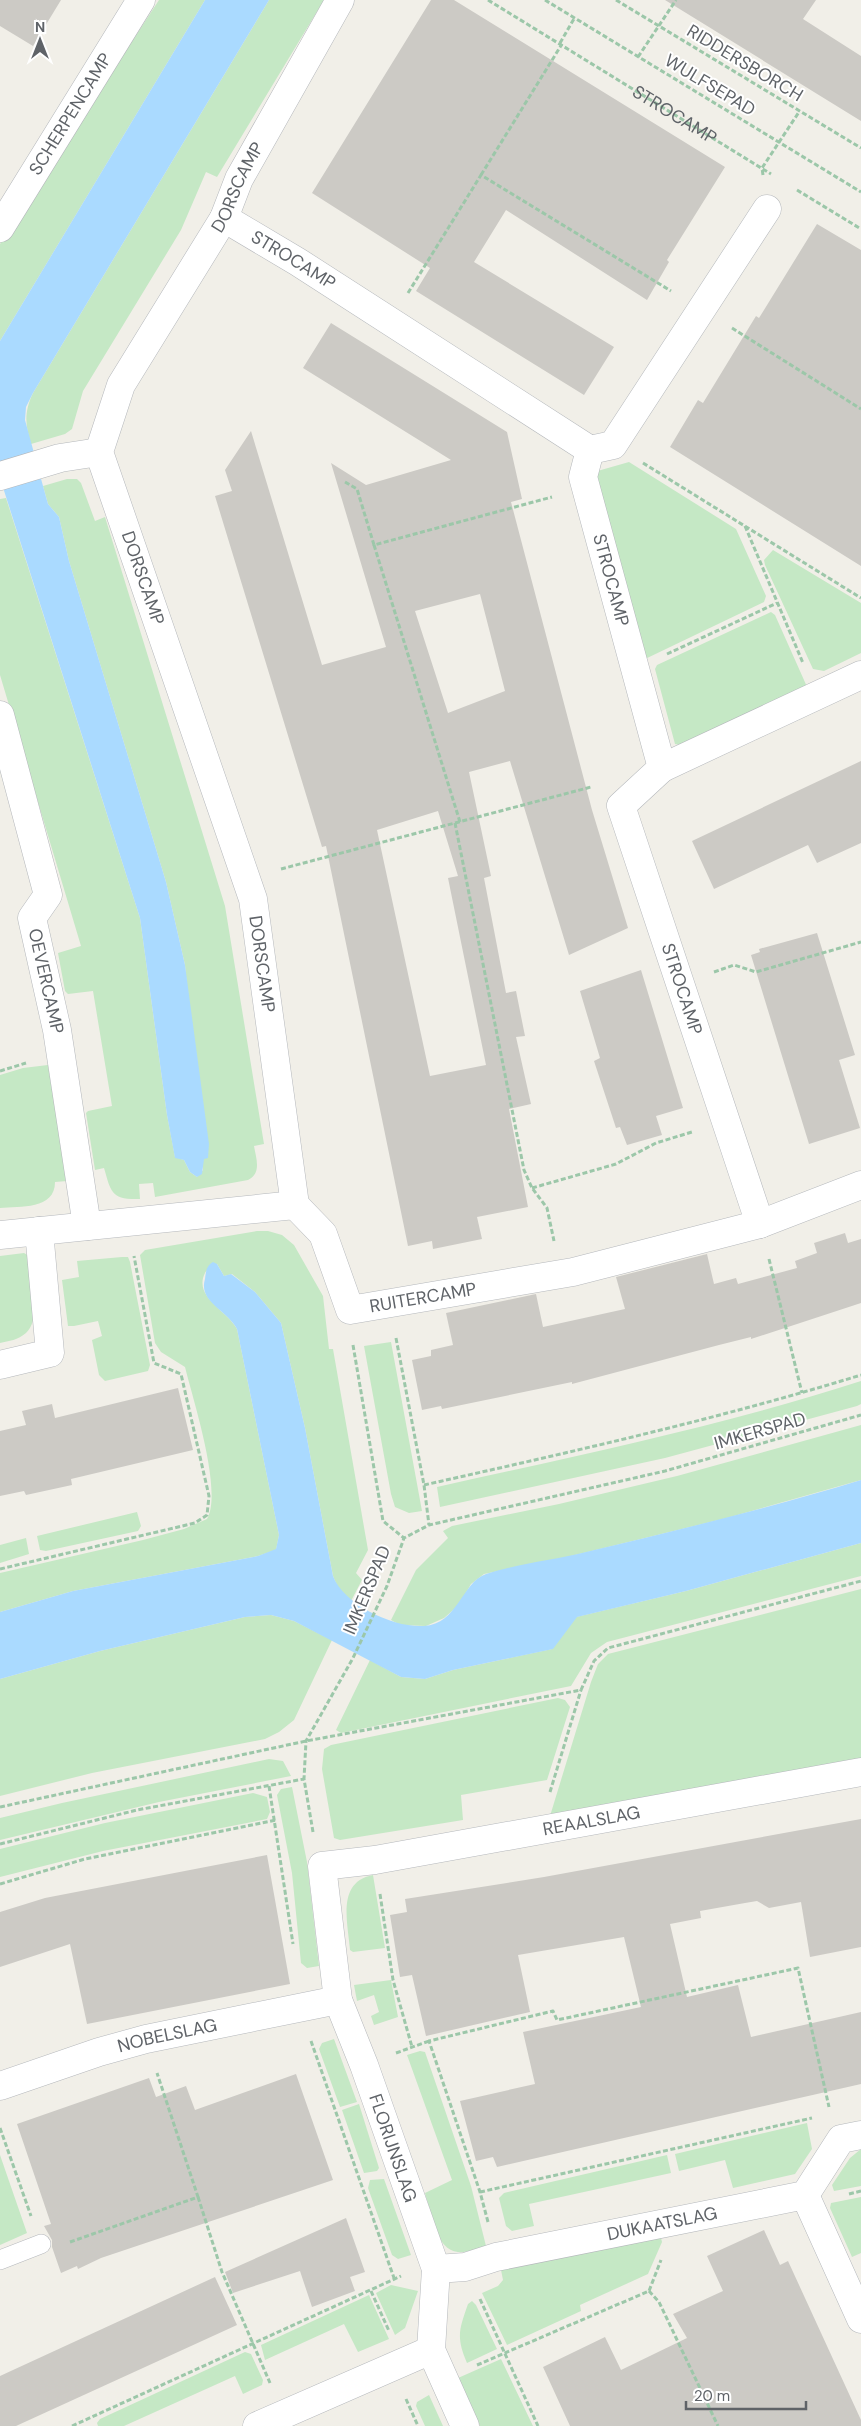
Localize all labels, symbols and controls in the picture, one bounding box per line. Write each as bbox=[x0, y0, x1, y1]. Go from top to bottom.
north arrow bbox=[15, 15, 65, 65]
text: N bbox=[35, 18, 45, 36]
street label: RIDDERSBORCH bbox=[682, 19, 808, 107]
street label: SCHERPENCAMP bbox=[24, 48, 117, 180]
street label: WULFSEPAD bbox=[660, 48, 760, 122]
street label: STROCAMP bbox=[628, 80, 721, 150]
street label: DORSCAMP bbox=[206, 138, 269, 237]
street label: STROCAMP bbox=[247, 225, 340, 295]
street label: DORSCAMP bbox=[116, 528, 170, 628]
street label: STROCAMP bbox=[587, 531, 635, 629]
street label: DORSCAMP bbox=[243, 914, 281, 1014]
street label: OEVERCAMP bbox=[23, 926, 69, 1036]
street label: STROCAMP bbox=[656, 940, 708, 1038]
street label: RUITERCAMP bbox=[368, 1277, 478, 1318]
street label: IMKERSPAD bbox=[711, 1406, 809, 1456]
street label: IMKERSPAD bbox=[338, 1542, 396, 1638]
street label: REAALSLAG bbox=[541, 1800, 642, 1841]
street label: NOBELSLAG bbox=[115, 2013, 219, 2058]
street label: FLORIJNSLAG bbox=[363, 2091, 423, 2205]
street label: DUKAATSLAG bbox=[605, 2201, 719, 2246]
scale bar bbox=[686, 2378, 806, 2410]
text: 20 m bbox=[694, 2386, 730, 2406]

